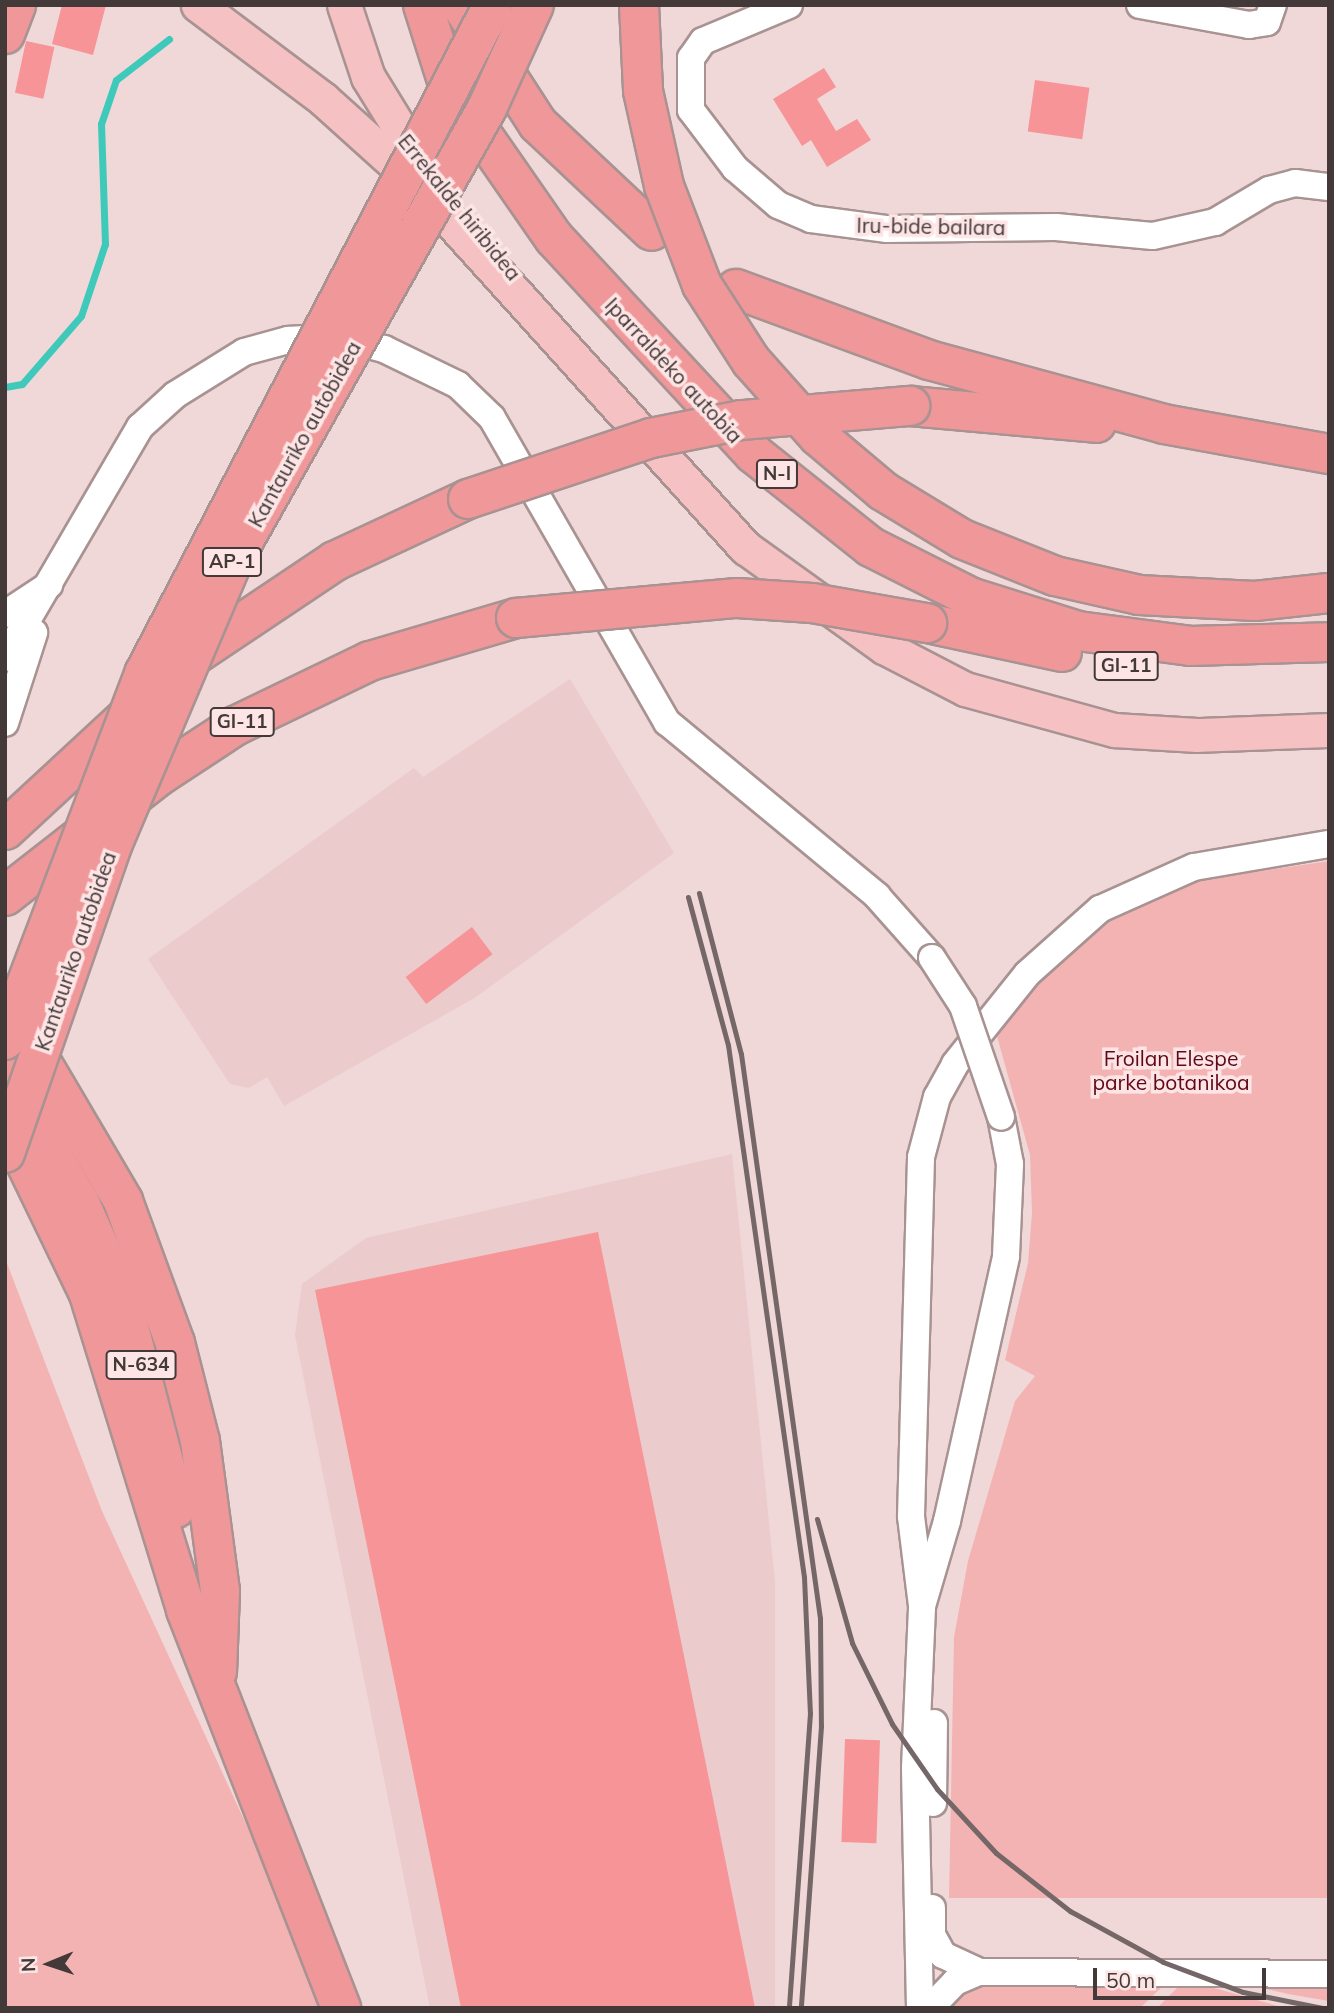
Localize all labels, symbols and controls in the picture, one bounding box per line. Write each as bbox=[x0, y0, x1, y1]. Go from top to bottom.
street label: Errekalde hiribidea bbox=[393, 129, 527, 285]
street label: Iru-bide bailara bbox=[856, 212, 1006, 240]
street label: Iparraldeko autobia bbox=[600, 292, 748, 448]
street label: Kantauriko autobidea bbox=[242, 336, 366, 532]
road number: N-I bbox=[754, 458, 800, 489]
road number: AP-1 bbox=[201, 547, 264, 578]
road number: GI-11 bbox=[1093, 650, 1159, 681]
road number: GI-11 bbox=[209, 706, 275, 737]
street label: Kantauriko autobidea bbox=[29, 848, 121, 1054]
park label: Froilan Elespe parke botanikoa bbox=[1092, 1045, 1250, 1095]
road number: N-634 bbox=[104, 1350, 178, 1380]
north arrow bbox=[14, 1929, 84, 1999]
scale bar bbox=[1096, 1954, 1269, 1998]
text: N bbox=[16, 1957, 40, 1972]
text: 50 m bbox=[1106, 1967, 1155, 1993]

